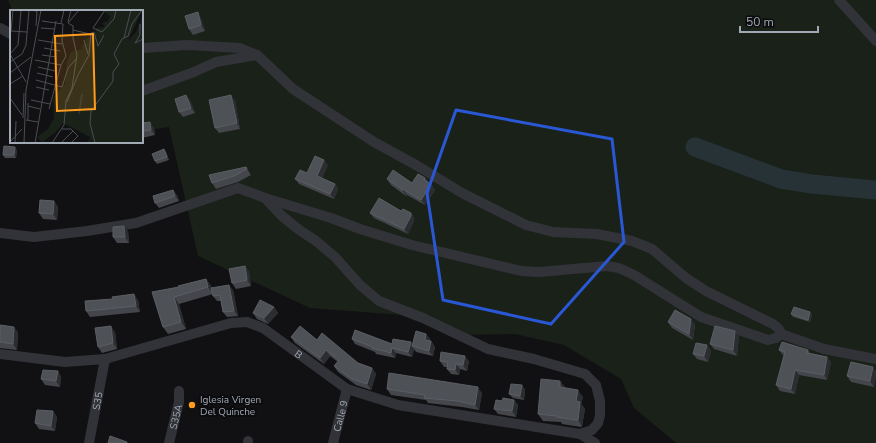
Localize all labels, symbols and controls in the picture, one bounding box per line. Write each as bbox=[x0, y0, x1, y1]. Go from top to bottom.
scale bar bbox=[740, 8, 818, 34]
inset map bbox=[10, 10, 143, 143]
text: 50 m bbox=[746, 14, 774, 30]
street label: B bbox=[291, 347, 305, 363]
street label: S35 bbox=[89, 391, 107, 411]
place label: Iglesia Virgen Del Quinche bbox=[200, 393, 261, 419]
street label: Calle 9 bbox=[330, 399, 352, 433]
marker: Iglesia Virgen Del Quinche bbox=[187, 400, 197, 410]
street label: S35A bbox=[167, 402, 186, 431]

